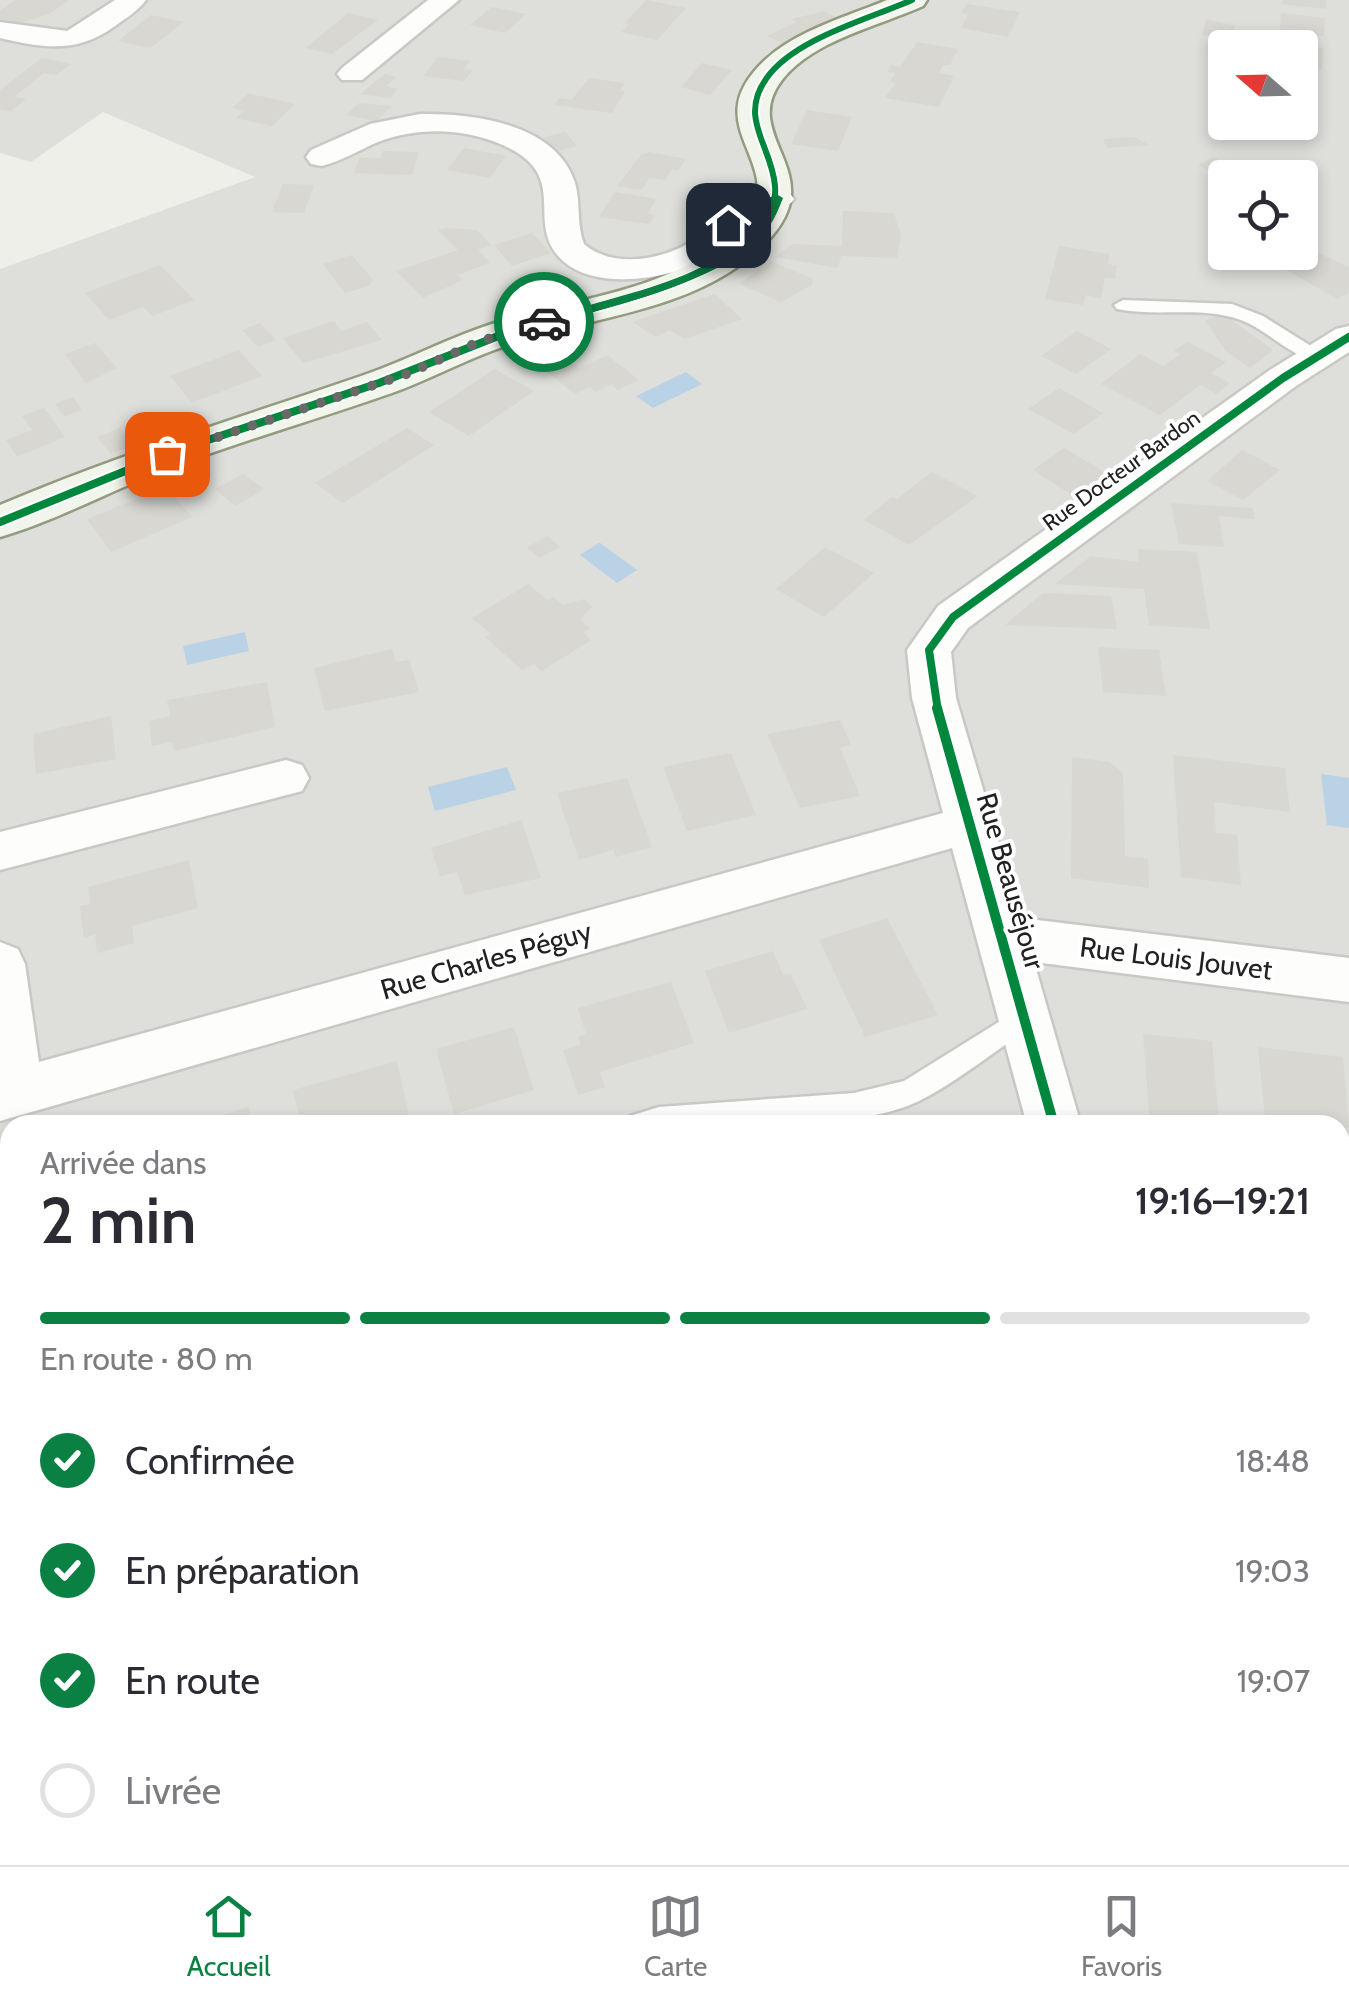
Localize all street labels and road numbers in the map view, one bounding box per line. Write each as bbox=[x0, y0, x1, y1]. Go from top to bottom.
street label: Rue Docteur Bardon bbox=[1037, 404, 1205, 536]
street label: Rue Beauséjour bbox=[970, 789, 1052, 973]
street label: Rue Charles Péguy bbox=[377, 914, 595, 1006]
street label: Rue Louis Jouvet bbox=[1078, 929, 1274, 987]

